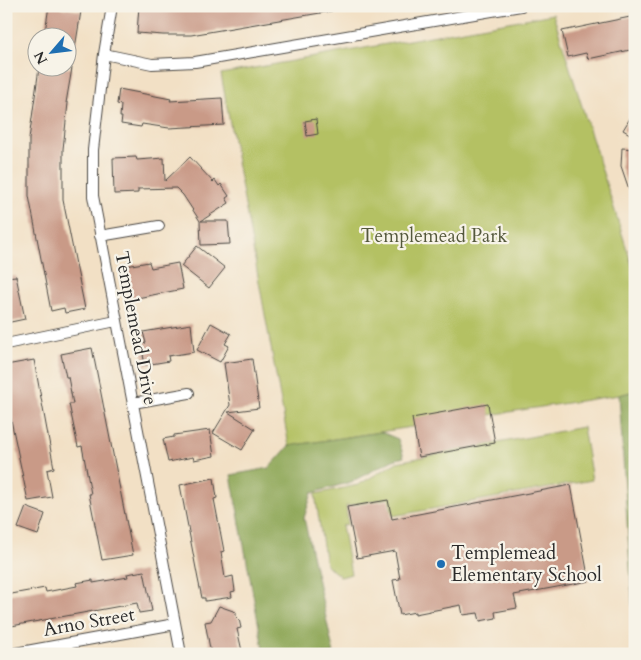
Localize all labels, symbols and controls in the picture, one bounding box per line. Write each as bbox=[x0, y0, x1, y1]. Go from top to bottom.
north arrow bbox=[28, 28, 78, 78]
text: N bbox=[30, 48, 52, 68]
park label: Templemead Park bbox=[361, 223, 508, 249]
street label: Templemead Drive bbox=[108, 249, 164, 407]
place label: Templemead Elementary School bbox=[451, 540, 602, 588]
marker: Templemead Elementary School bbox=[435, 558, 447, 570]
street label: Arno Street bbox=[41, 601, 137, 643]

